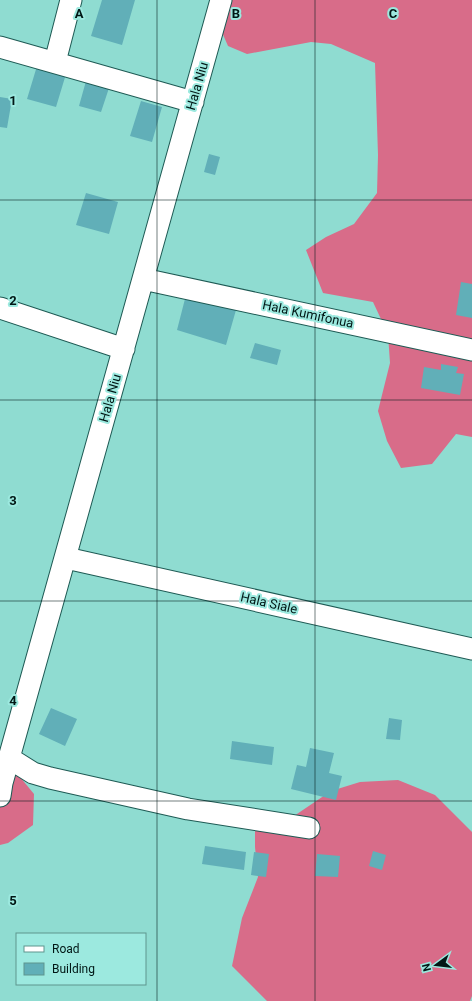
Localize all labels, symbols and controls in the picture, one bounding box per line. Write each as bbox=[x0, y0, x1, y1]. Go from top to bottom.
text: A bbox=[75, 6, 84, 21]
text: B bbox=[232, 6, 240, 21]
text: C bbox=[389, 6, 398, 21]
street label: Hala Niu bbox=[183, 60, 211, 112]
text: 1 bbox=[9, 93, 17, 108]
text: 2 bbox=[9, 293, 17, 308]
street label: Hala Kumifonua bbox=[261, 297, 355, 331]
street label: Hala Niu bbox=[96, 372, 124, 424]
text: 3 bbox=[9, 493, 17, 508]
street label: Hala Siale bbox=[239, 589, 299, 617]
text: 4 bbox=[9, 693, 17, 708]
text: 5 bbox=[9, 893, 17, 908]
legend bbox=[16, 933, 146, 985]
text: Road bbox=[52, 942, 80, 956]
north arrow bbox=[416, 945, 456, 985]
text: Building bbox=[52, 962, 95, 976]
text: N bbox=[419, 962, 434, 973]

